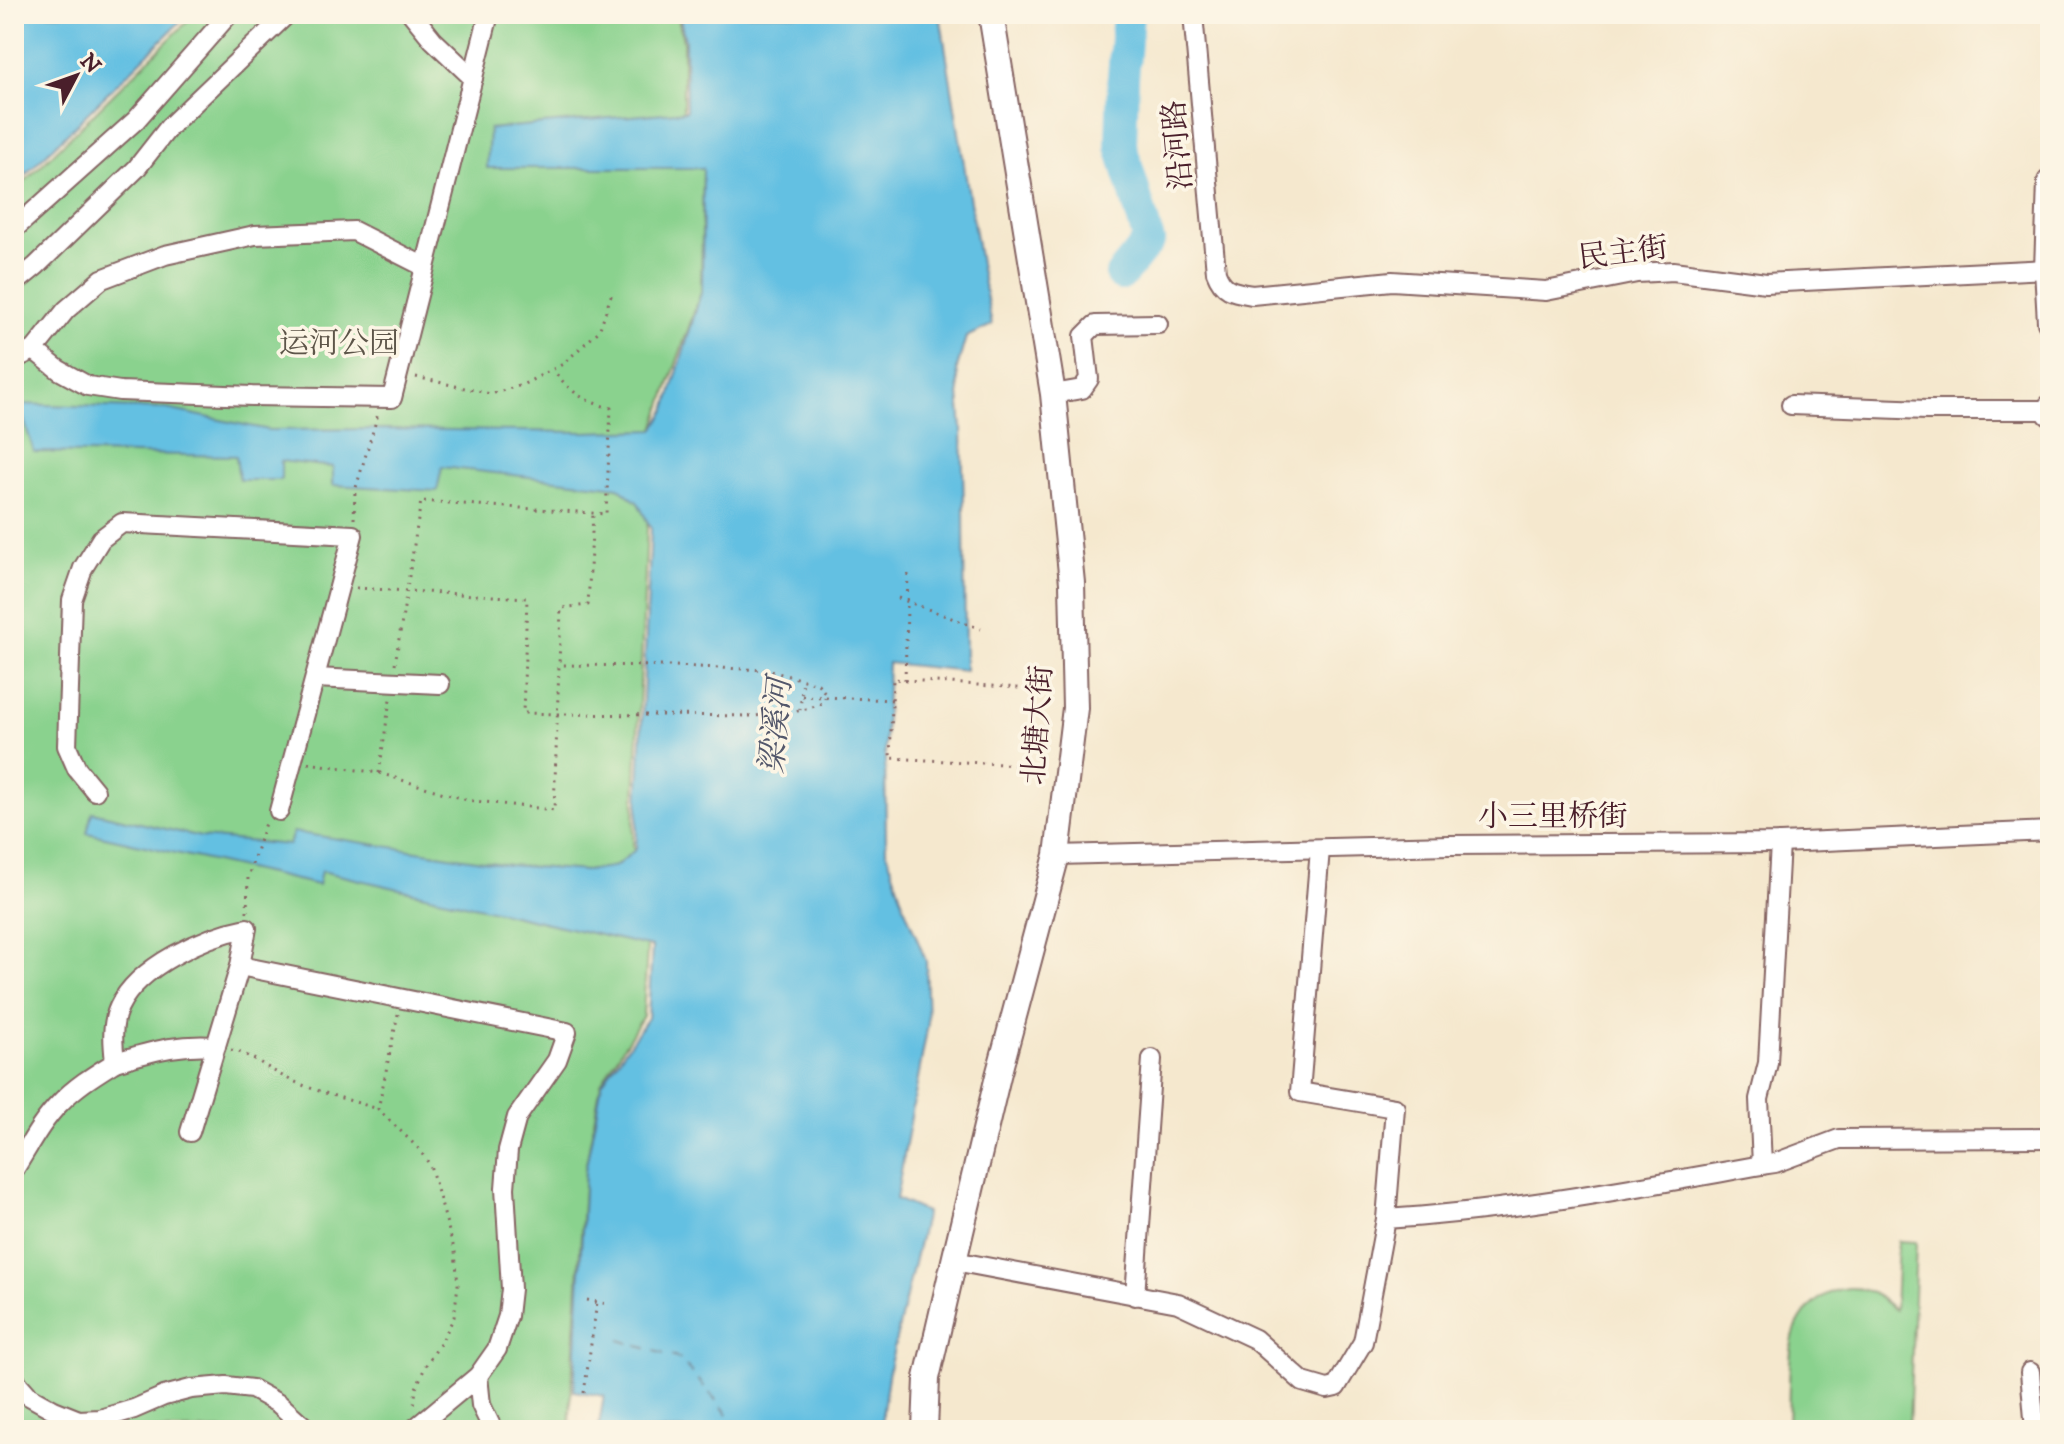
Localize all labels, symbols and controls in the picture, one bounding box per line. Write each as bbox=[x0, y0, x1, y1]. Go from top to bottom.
north arrow bbox=[36, 36, 116, 116]
text: N bbox=[74, 48, 106, 80]
street label: 沿河路 bbox=[1156, 98, 1201, 191]
street label: 民主街 bbox=[1576, 230, 1670, 277]
park label: 运河公园 bbox=[279, 326, 399, 363]
street label: 北塘大街 bbox=[1016, 664, 1061, 786]
water label: 梁溪河 bbox=[753, 672, 802, 776]
street label: 小三里桥街 bbox=[1478, 799, 1628, 836]

